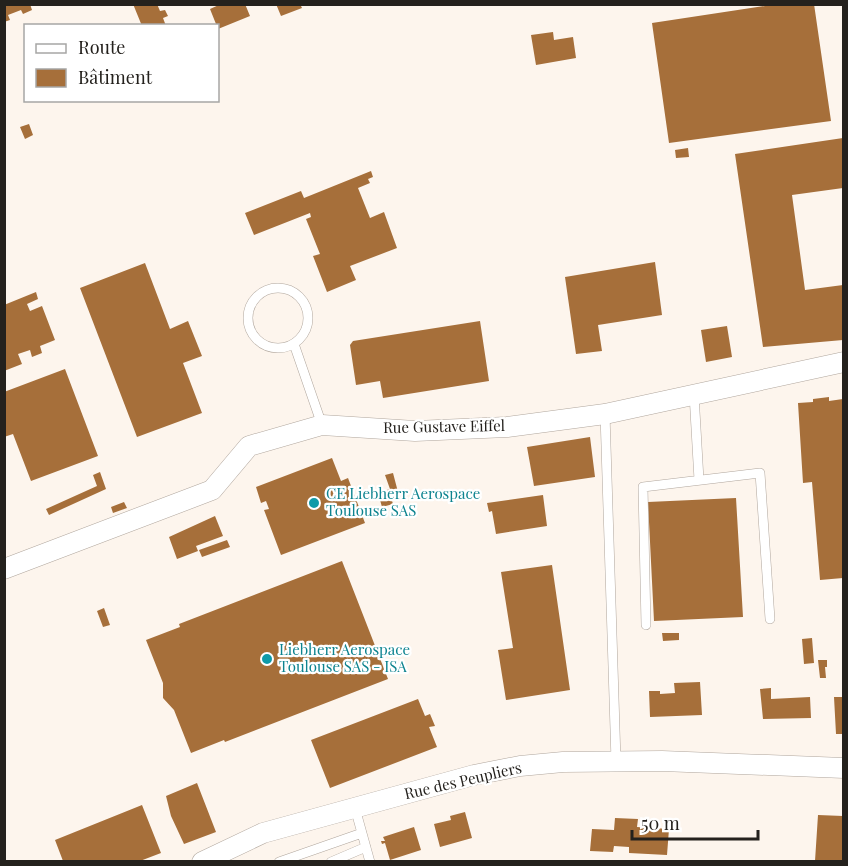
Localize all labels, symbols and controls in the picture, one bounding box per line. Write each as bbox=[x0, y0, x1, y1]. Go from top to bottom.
legend bbox=[24, 24, 219, 102]
text: Route bbox=[78, 35, 125, 59]
text: Bâtiment bbox=[78, 65, 153, 89]
street label: Rue Gustave Eiffel bbox=[383, 415, 505, 437]
place label: CE Liebherr Aerospace Toulouse SAS bbox=[326, 483, 480, 520]
marker: CE Liebherr Aerospace Toulouse SAS bbox=[307, 496, 321, 510]
place label: Liebherr Aerospace Toulouse SAS - ISA bbox=[279, 639, 410, 676]
marker: Liebherr Aerospace Toulouse SAS - ISA bbox=[260, 652, 274, 666]
street label: Rue des Peupliers bbox=[402, 757, 523, 803]
scale bar bbox=[632, 803, 758, 841]
text: 50 m bbox=[641, 811, 680, 835]

